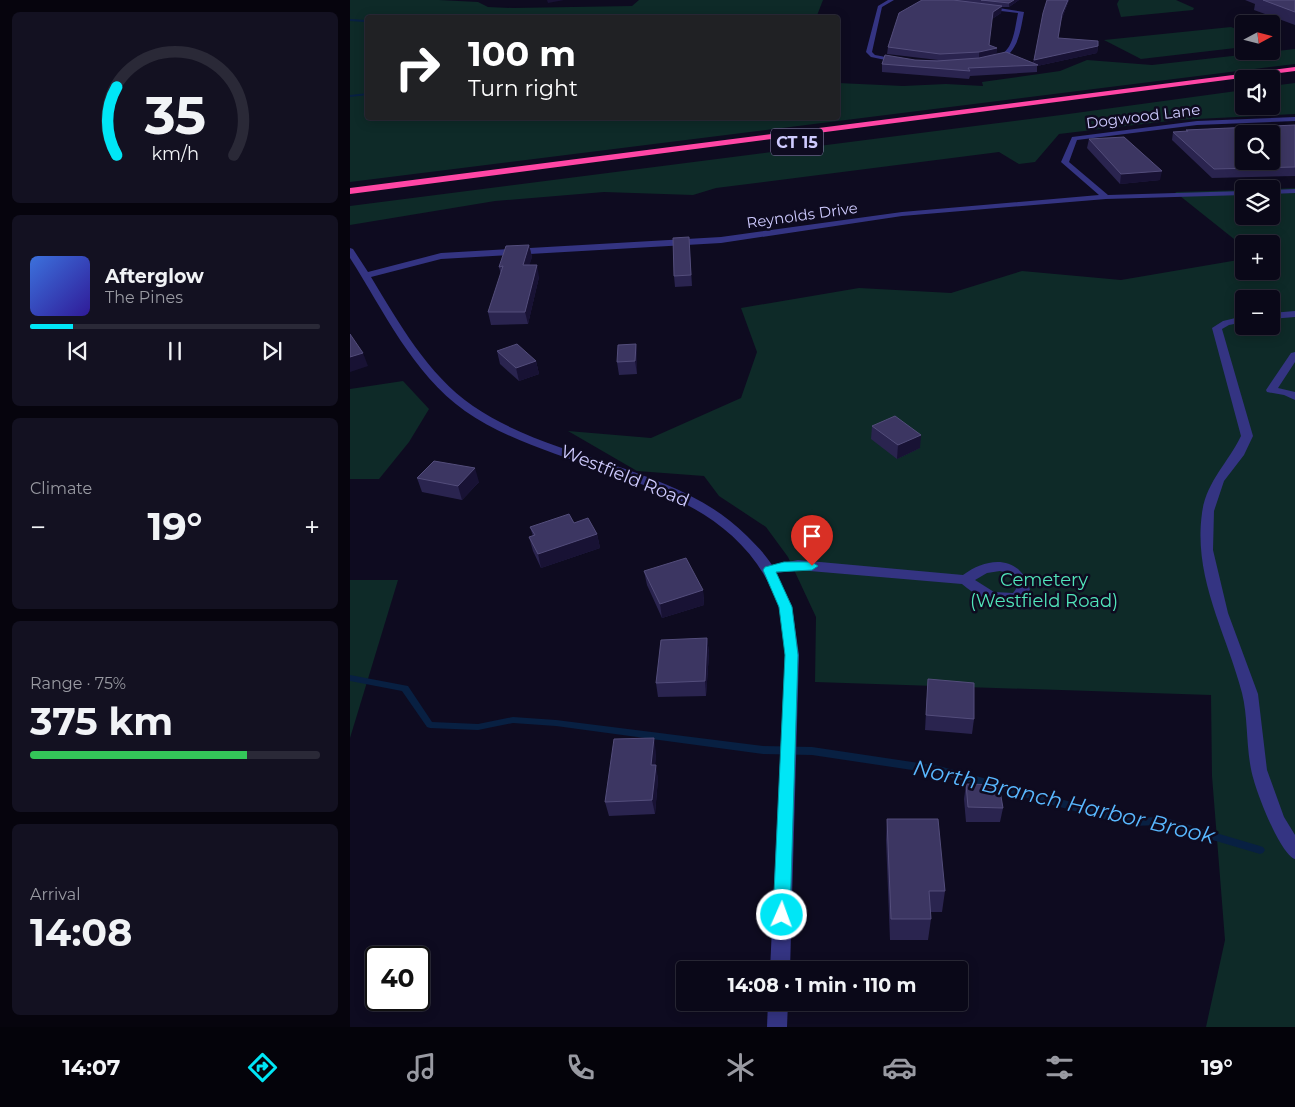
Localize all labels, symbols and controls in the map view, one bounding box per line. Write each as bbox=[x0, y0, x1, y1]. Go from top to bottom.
north arrow bbox=[1235, 15, 1280, 60]
map controls bbox=[1235, 15, 1280, 335]
text: 100 m bbox=[468, 32, 576, 75]
icon: right bbox=[385, 35, 450, 100]
button: sound bbox=[1235, 70, 1280, 115]
text: Turn right bbox=[468, 75, 578, 102]
text: 35 bbox=[143, 84, 206, 147]
street label: Dogwood Lane bbox=[1085, 100, 1201, 132]
button: search bbox=[1235, 125, 1280, 170]
road number: CT 15 bbox=[771, 128, 823, 156]
text: km/h bbox=[151, 143, 199, 164]
button: layers bbox=[1235, 180, 1280, 225]
street label: Reynolds Drive bbox=[745, 198, 859, 232]
button: + bbox=[1235, 235, 1280, 280]
text: Afterglow bbox=[105, 265, 204, 288]
text: The Pines bbox=[105, 288, 183, 307]
button: − bbox=[1235, 290, 1280, 335]
icon: previous bbox=[64, 337, 92, 365]
icon: pause bbox=[161, 337, 189, 365]
icon: next bbox=[258, 337, 286, 365]
street label: Westfield Road bbox=[558, 440, 692, 512]
text: Climate bbox=[30, 479, 92, 498]
text: 19° bbox=[148, 503, 203, 550]
text: − bbox=[30, 510, 46, 544]
text: + bbox=[304, 510, 320, 544]
pin bbox=[791, 515, 833, 566]
icon: arrive bbox=[798, 522, 826, 550]
park label: Cemetery (Westfield Road) bbox=[970, 569, 1118, 612]
text: Range · 75% bbox=[30, 674, 126, 693]
text: 375 km bbox=[30, 698, 173, 745]
water label: North Branch Harbor Brook bbox=[911, 754, 1218, 850]
text: Arrival bbox=[30, 885, 80, 904]
position arrow bbox=[755, 888, 807, 940]
text: 14:08 bbox=[30, 909, 132, 956]
speed limit sign: 40 bbox=[365, 946, 430, 1011]
text: 14:08 · 1 min · 110 m bbox=[728, 974, 916, 997]
icon: directions bbox=[245, 1050, 280, 1085]
icon: music bbox=[404, 1050, 439, 1085]
icon: phone bbox=[563, 1050, 598, 1085]
icon: climate bbox=[723, 1050, 758, 1085]
icon: car bbox=[882, 1050, 917, 1085]
icon: filters bbox=[1042, 1050, 1077, 1085]
text: 14:07 bbox=[62, 1054, 120, 1081]
text: 19° bbox=[1201, 1054, 1233, 1081]

